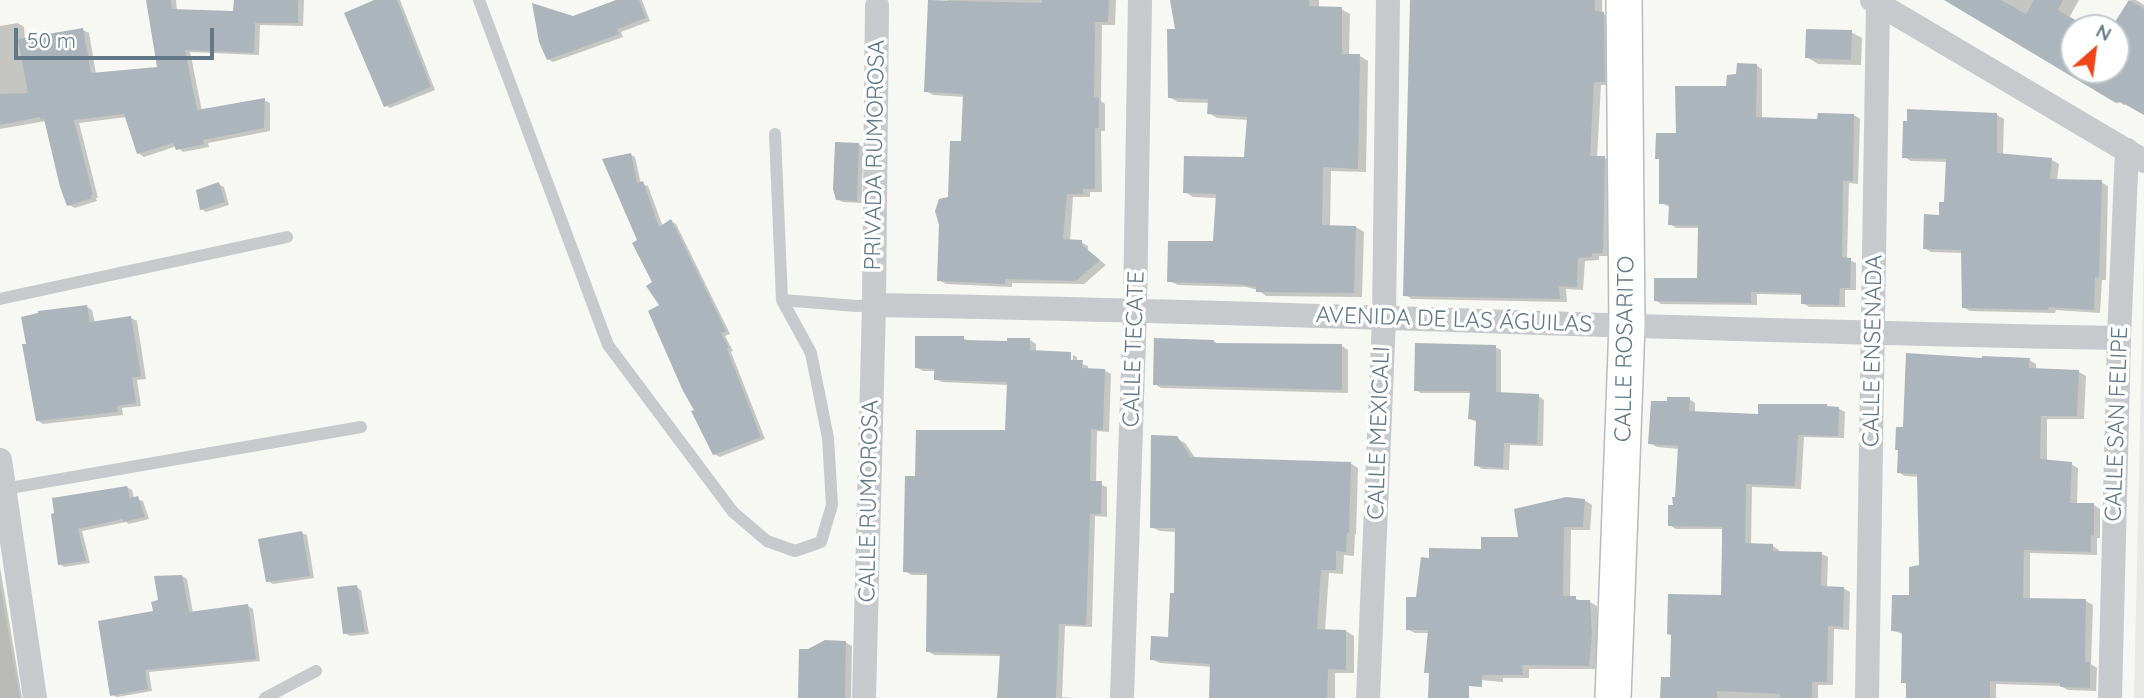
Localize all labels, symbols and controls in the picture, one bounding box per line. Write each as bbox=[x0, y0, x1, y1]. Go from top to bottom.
scale bar bbox=[18, 14, 217, 58]
north arrow bbox=[2060, 14, 2130, 84]
text: N bbox=[2092, 18, 2116, 46]
text: 50 m bbox=[27, 27, 76, 53]
street label: PRIVADA RUMOROSA bbox=[859, 39, 891, 271]
street label: CALLE ENSENADA bbox=[1858, 255, 1888, 447]
street label: CALLE ROSARITO bbox=[1610, 256, 1640, 442]
street label: CALLE TECATE bbox=[1117, 270, 1151, 428]
street label: AVENIDA DE LAS ÁGUILAS bbox=[1315, 301, 1593, 339]
street label: CALLE SAN FELIPE bbox=[2100, 326, 2134, 522]
street label: CALLE MEXICALI bbox=[1362, 346, 1396, 520]
street label: CALLE RUMOROSA bbox=[853, 399, 885, 603]

